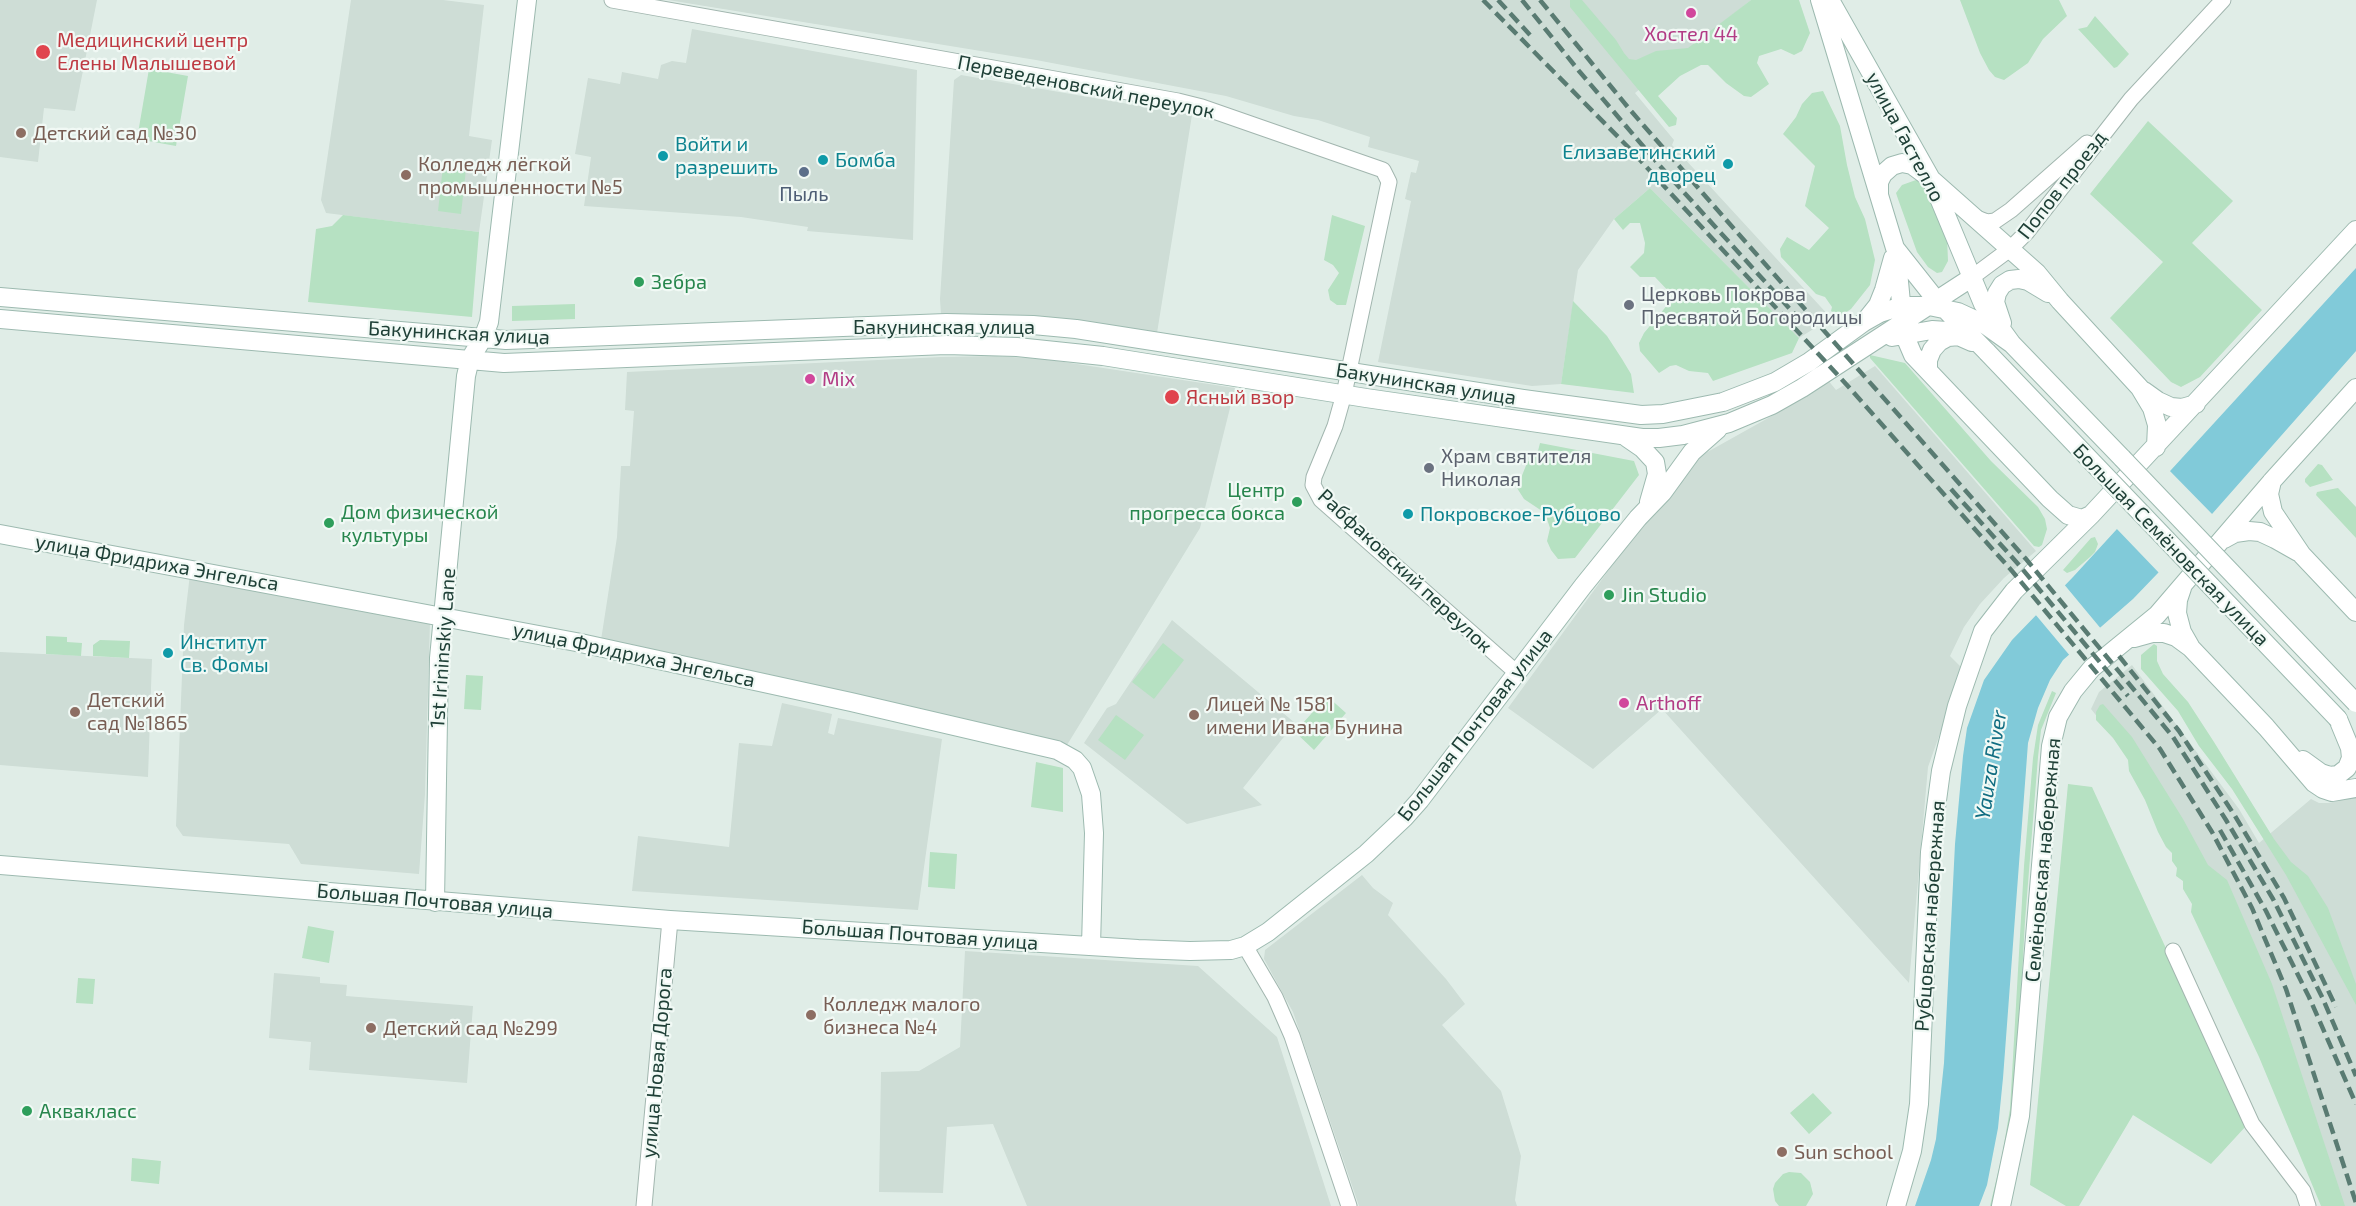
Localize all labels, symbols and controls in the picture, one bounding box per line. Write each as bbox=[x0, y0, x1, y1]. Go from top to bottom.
marker: Хостел 44 bbox=[1684, 6, 1698, 20]
place label: Хостел 44 bbox=[1644, 22, 1738, 46]
place label: Медицинский центр Елены Малышевой bbox=[57, 28, 248, 75]
marker: Медицинский центр Елены Малышевой bbox=[34, 43, 52, 61]
street label: Переведеновский переулок bbox=[955, 50, 1217, 124]
street label: улица Гастелло bbox=[1861, 68, 1949, 206]
place label: Детский сад №30 bbox=[33, 121, 197, 145]
marker: Детский сад №30 bbox=[14, 126, 28, 140]
street label: Попов проезд bbox=[2012, 126, 2112, 244]
place label: Войти и разрешить bbox=[675, 132, 778, 179]
place label: Елизаветинский дворец bbox=[1562, 140, 1716, 187]
place label: Бомба bbox=[835, 148, 896, 172]
marker: Войти и разрешить bbox=[656, 149, 670, 163]
place label: Колледж лёгкой промышленности №5 bbox=[418, 152, 623, 199]
marker: Бомба bbox=[816, 153, 830, 167]
marker: Елизаветинский дворец bbox=[1721, 157, 1735, 171]
marker: Пыль bbox=[797, 165, 811, 179]
marker: Колледж лёгкой промышленности №5 bbox=[399, 168, 413, 182]
place label: Пыль bbox=[779, 182, 829, 206]
place label: Зебра bbox=[651, 270, 707, 294]
marker: Зебра bbox=[632, 275, 646, 289]
place label: Церковь Покрова Пресвятой Богородицы bbox=[1641, 282, 1862, 329]
marker: Церковь Покрова Пресвятой Богородицы bbox=[1622, 298, 1636, 312]
street label: Бакунинская улица bbox=[853, 315, 1035, 339]
street label: Бакунинская улица bbox=[367, 316, 551, 350]
street label: Бакунинская улица bbox=[1334, 358, 1518, 410]
place label: Mix bbox=[822, 367, 855, 391]
marker: Mix bbox=[803, 372, 817, 386]
place label: Ясный взор bbox=[1186, 385, 1294, 409]
marker: Ясный взор bbox=[1163, 388, 1181, 406]
street label: Большая Семёновская улица bbox=[2068, 439, 2274, 651]
place label: Храм святителя Николая bbox=[1441, 444, 1591, 491]
marker: Храм святителя Николая bbox=[1422, 461, 1436, 475]
place label: Центр прогресса бокса bbox=[1129, 478, 1285, 525]
street label: Рабфаковский переулок bbox=[1313, 484, 1497, 658]
marker: Центр прогресса бокса bbox=[1290, 495, 1304, 509]
place label: Дом физической культуры bbox=[341, 500, 499, 547]
place label: Покровское-Рубцово bbox=[1420, 502, 1621, 526]
marker: Покровское-Рубцово bbox=[1401, 507, 1415, 521]
marker: Дом физической культуры bbox=[322, 516, 336, 530]
street label: улица Фридриха Энгельса bbox=[33, 530, 281, 596]
street label: 1st Irininskiy Lane bbox=[425, 567, 461, 729]
place label: Jin Studio bbox=[1621, 583, 1707, 607]
marker: Jin Studio bbox=[1602, 588, 1616, 602]
street label: улица Фридриха Энгельса bbox=[511, 618, 757, 692]
street label: Большая Почтовая улица bbox=[1393, 624, 1557, 826]
place label: Институт Св. Фомы bbox=[180, 630, 269, 677]
marker: Институт Св. Фомы bbox=[161, 646, 175, 660]
place label: Детский сад №1865 bbox=[87, 688, 188, 735]
place label: Arthoff bbox=[1636, 691, 1701, 715]
place label: Лицей № 1581 имени Ивана Бунина bbox=[1206, 692, 1403, 739]
marker: Arthoff bbox=[1617, 696, 1631, 710]
marker: Детский сад №1865 bbox=[68, 705, 82, 719]
marker: Лицей № 1581 имени Ивана Бунина bbox=[1187, 708, 1201, 722]
water label: Yauza River bbox=[1970, 708, 2012, 822]
street label: Семёновская набережная bbox=[2020, 737, 2066, 983]
street label: Рубцовская набережная bbox=[1910, 800, 1950, 1032]
street label: Большая Почтовая улица bbox=[316, 879, 554, 923]
street label: Большая Почтовая улица bbox=[801, 915, 1039, 955]
street label: улица Новая Дорога bbox=[637, 967, 677, 1159]
place label: Колледж малого бизнеса №4 bbox=[823, 992, 980, 1039]
marker: Колледж малого бизнеса №4 bbox=[804, 1008, 818, 1022]
place label: Детский сад №299 bbox=[383, 1016, 558, 1040]
marker: Детский сад №299 bbox=[364, 1021, 378, 1035]
place label: Аквакласс bbox=[39, 1099, 137, 1123]
marker: Аквакласс bbox=[20, 1104, 34, 1118]
place label: Sun school bbox=[1794, 1140, 1893, 1164]
marker: Sun school bbox=[1775, 1145, 1789, 1159]

